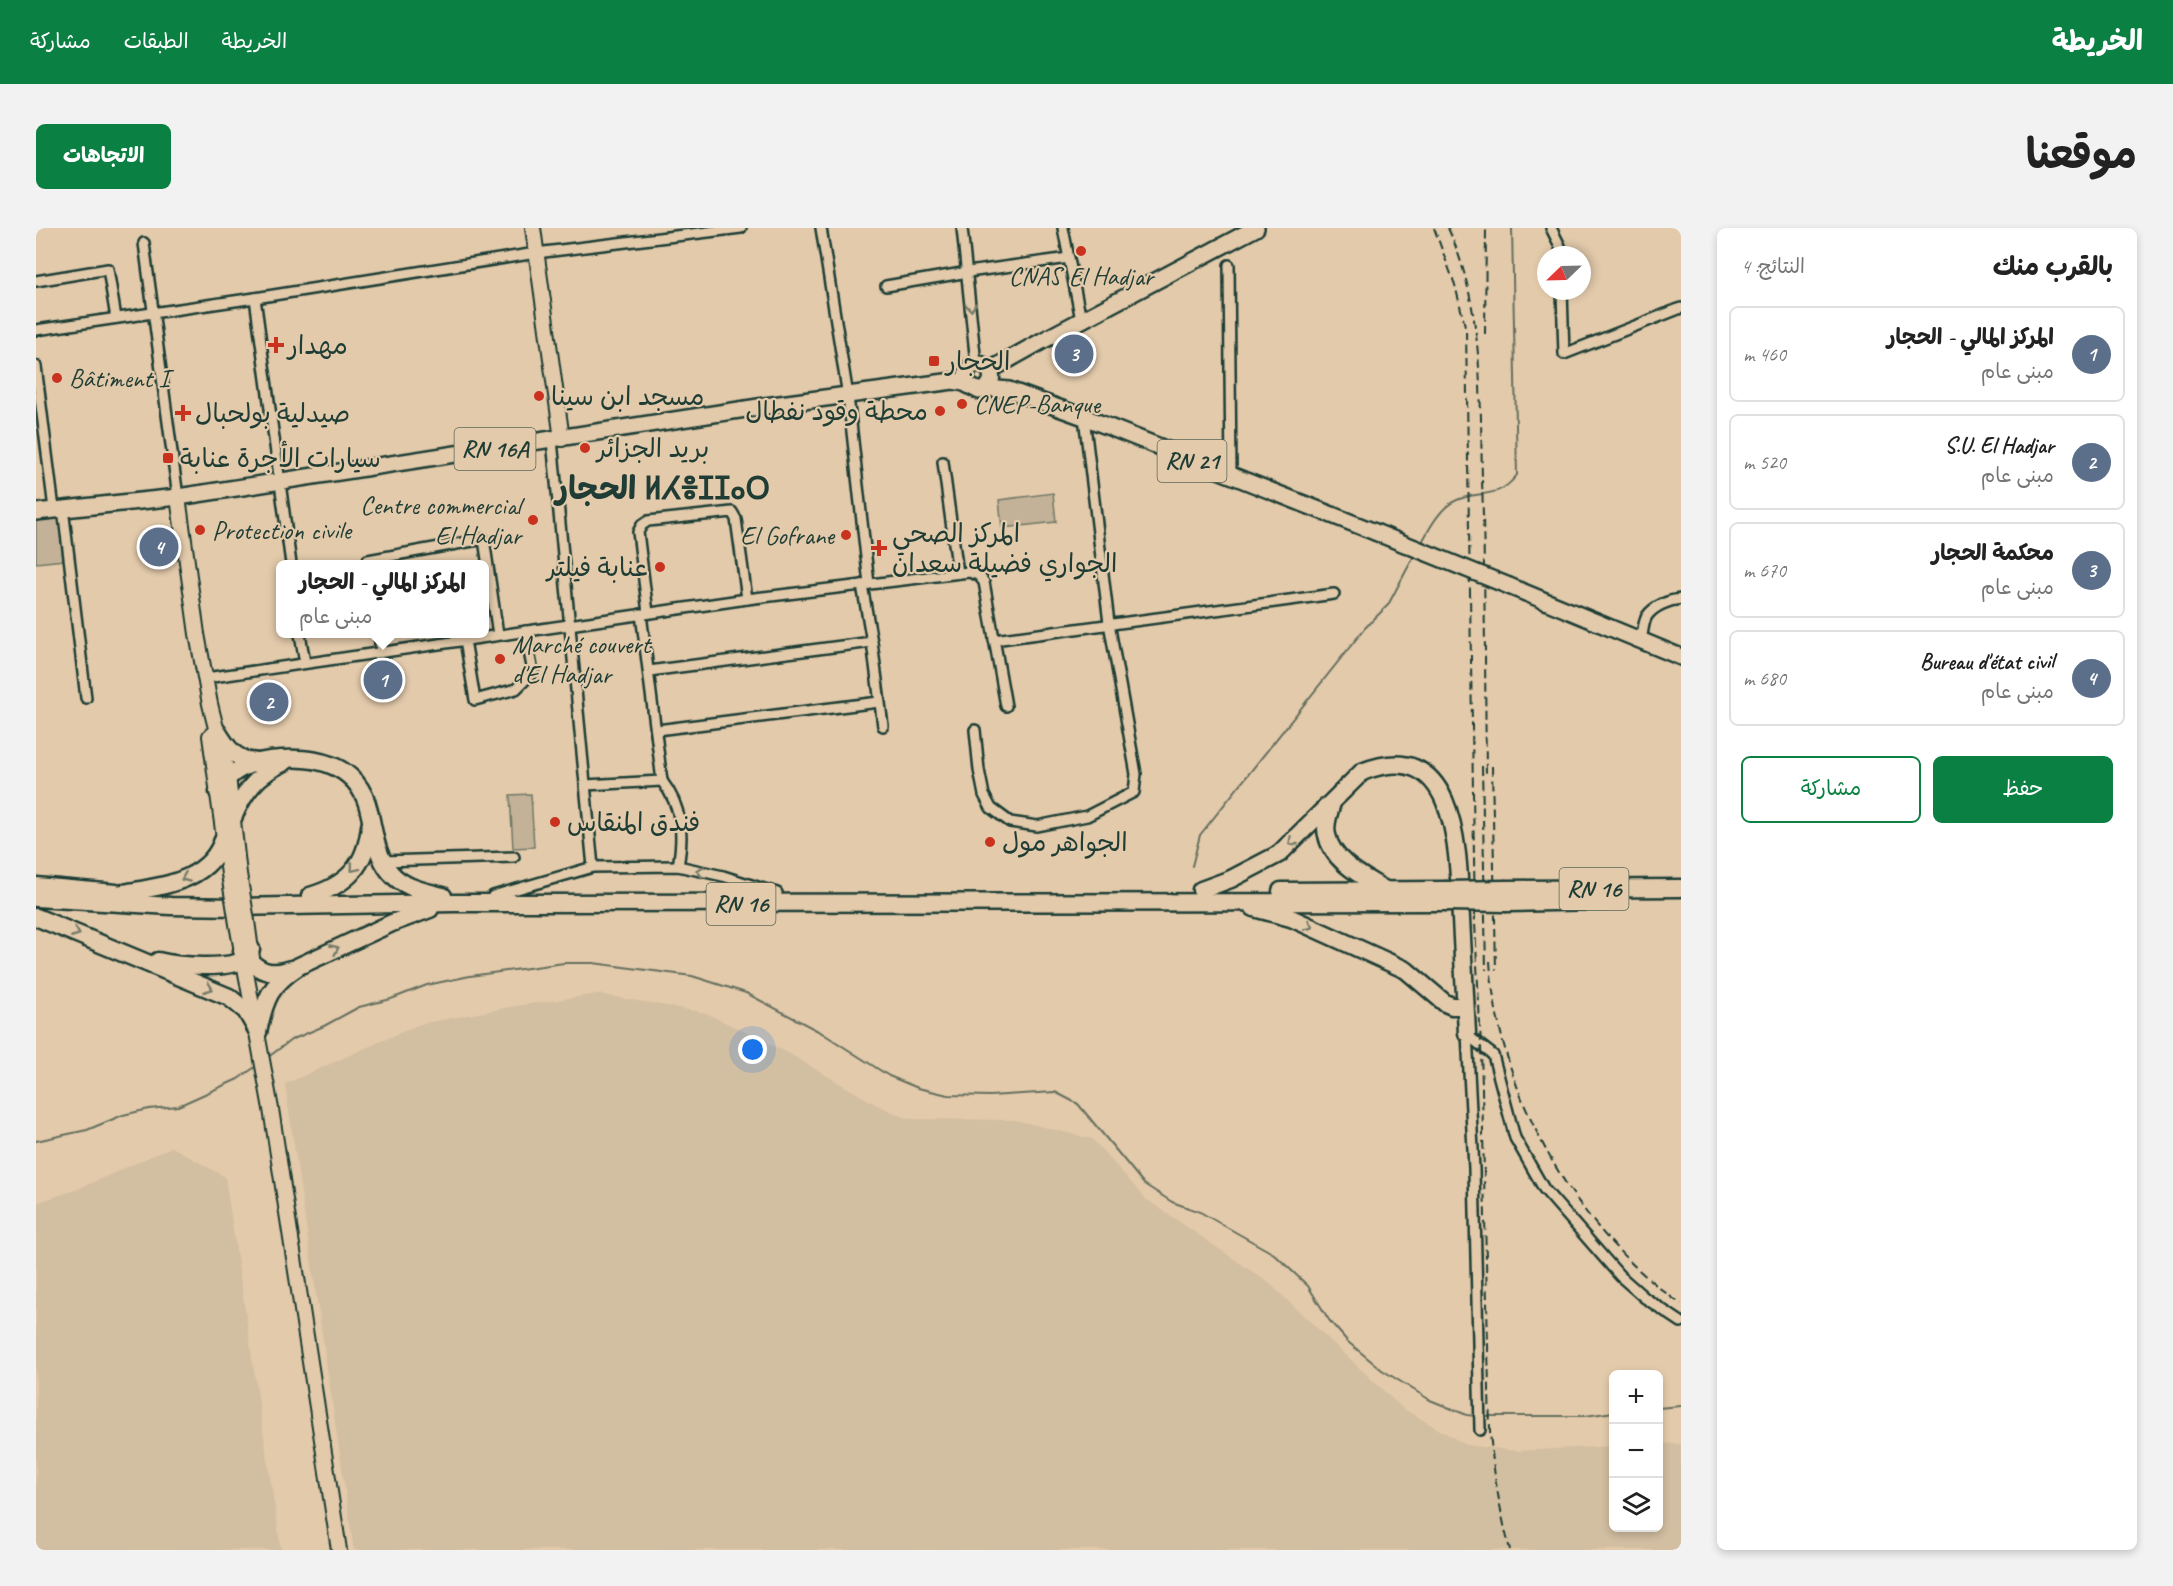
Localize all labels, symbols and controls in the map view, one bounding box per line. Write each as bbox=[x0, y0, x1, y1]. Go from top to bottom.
text: الخريطة bbox=[2052, 23, 2143, 58]
text: مشاركة bbox=[30, 28, 91, 54]
text: الطبقات bbox=[124, 28, 189, 54]
text: الخريطة bbox=[222, 28, 287, 54]
button: الاتجاهات bbox=[36, 124, 171, 189]
text: موقعنا bbox=[2026, 128, 2137, 181]
marker: CNAS El Hadjar bbox=[1074, 244, 1088, 258]
north arrow bbox=[1537, 246, 1591, 300]
text: بالقرب منك bbox=[1993, 250, 2113, 283]
text: النتائج: 4 bbox=[1741, 254, 1805, 279]
place label: CNAS El Hadjar bbox=[1009, 260, 1156, 293]
one-way arrow bbox=[964, 302, 977, 312]
text: المركز المالي - الحجار bbox=[1887, 323, 2054, 351]
place label: مهدار bbox=[286, 329, 348, 362]
pin: 3 bbox=[1054, 332, 1094, 376]
marker: مهدار bbox=[269, 338, 283, 352]
text: 460 m bbox=[1743, 342, 1786, 367]
text: 1 bbox=[2087, 342, 2096, 367]
place label: الحجار bbox=[944, 345, 1010, 378]
marker: الحجار bbox=[927, 354, 941, 368]
text: مبنى عام bbox=[1981, 359, 2054, 384]
place label: Bâtiment I bbox=[69, 362, 174, 395]
marker: Bâtiment I bbox=[50, 371, 64, 385]
place label: مسجد ابن سينا bbox=[551, 380, 704, 413]
place label: CNEP-Banque bbox=[974, 388, 1101, 421]
marker: مسجد ابن سينا bbox=[532, 389, 546, 403]
place label: محطة وقود نفطال bbox=[745, 395, 928, 428]
place label: صيدلية بولحبال bbox=[195, 397, 350, 430]
marker: CNEP-Banque bbox=[955, 397, 969, 411]
marker: محطة وقود نفطال bbox=[933, 404, 947, 418]
marker: صيدلية بولحبال bbox=[176, 406, 190, 420]
road number: RN 16A bbox=[454, 428, 536, 470]
place label: بريد الجزائر bbox=[595, 432, 709, 465]
text: S.U. El Hadjar bbox=[1945, 432, 2054, 460]
place label: سيارات الأجرة عنابة bbox=[180, 440, 381, 475]
road number: RN 21 bbox=[1158, 440, 1226, 482]
marker: بريد الجزائر bbox=[578, 441, 592, 455]
text: 520 m bbox=[1743, 450, 1786, 475]
text: 2 bbox=[2087, 450, 2096, 475]
marker: سيارات الأجرة عنابة bbox=[161, 451, 175, 465]
text: مبنى عام bbox=[1981, 463, 2054, 488]
district label: الحجار ⵍⵃⴻⵊⵊⴰⵔ bbox=[553, 468, 770, 509]
place label: Centre commercial El Hadjar bbox=[360, 489, 526, 552]
marker: Centre commercial El Hadjar bbox=[526, 513, 540, 527]
place label: Protection civile bbox=[212, 514, 353, 547]
place label: المركز الصحي الجواري فضيلة سعدان bbox=[892, 517, 1117, 582]
place label: El Gofrane bbox=[740, 519, 836, 552]
marker: Protection civile bbox=[193, 523, 207, 537]
pin: 4 bbox=[140, 524, 178, 570]
marker: El Gofrane bbox=[839, 528, 853, 542]
marker: المركز الصحي الجواري فضيلة سعدان bbox=[870, 539, 888, 557]
text: محكمة الحجار bbox=[1932, 539, 2054, 567]
place label: عنابة فيلتر bbox=[545, 551, 648, 584]
text: 670 m bbox=[1743, 558, 1786, 583]
text: 3 bbox=[2087, 558, 2096, 583]
popup bbox=[276, 560, 489, 638]
marker: عنابة فيلتر bbox=[653, 560, 667, 574]
text: المركز المالي - الحجار bbox=[299, 568, 466, 596]
text: مبنى عام bbox=[1981, 575, 2054, 600]
text: مبنى عام bbox=[299, 604, 372, 629]
place label: Marché couvert d'El Hadjar bbox=[512, 628, 653, 691]
text: Bureau d'état civil bbox=[1920, 648, 2054, 676]
marker: Marché couvert d'El Hadjar bbox=[493, 652, 507, 666]
pin: 1 bbox=[364, 658, 402, 702]
text: 680 m bbox=[1743, 666, 1786, 691]
text: 4 bbox=[2087, 666, 2096, 691]
text: مبنى عام bbox=[1981, 679, 2054, 704]
pin: 2 bbox=[250, 680, 288, 724]
button: مشاركة bbox=[1741, 756, 1921, 823]
button: حفظ bbox=[1933, 756, 2113, 823]
place label: فندق المنقاس bbox=[567, 806, 700, 839]
marker: فندق المنقاس bbox=[548, 815, 562, 829]
place label: الجواهر مول bbox=[1002, 826, 1128, 859]
marker: الجواهر مول bbox=[983, 835, 997, 849]
one-way arrow bbox=[1288, 835, 1299, 846]
one-way arrow bbox=[350, 862, 361, 873]
one-way arrow bbox=[696, 866, 706, 879]
road number: RN 16 bbox=[1560, 868, 1628, 910]
one-way arrow bbox=[180, 871, 191, 883]
road number: RN 16 bbox=[706, 883, 776, 925]
one-way arrow bbox=[1303, 918, 1314, 930]
one-way arrow bbox=[70, 926, 81, 938]
one-way arrow bbox=[329, 944, 340, 956]
one-way arrow bbox=[203, 981, 214, 994]
your location bbox=[738, 1035, 767, 1064]
map controls bbox=[1609, 1370, 1663, 1532]
button: + bbox=[1609, 1370, 1663, 1424]
button: − bbox=[1609, 1424, 1663, 1478]
button: layers bbox=[1609, 1478, 1663, 1532]

